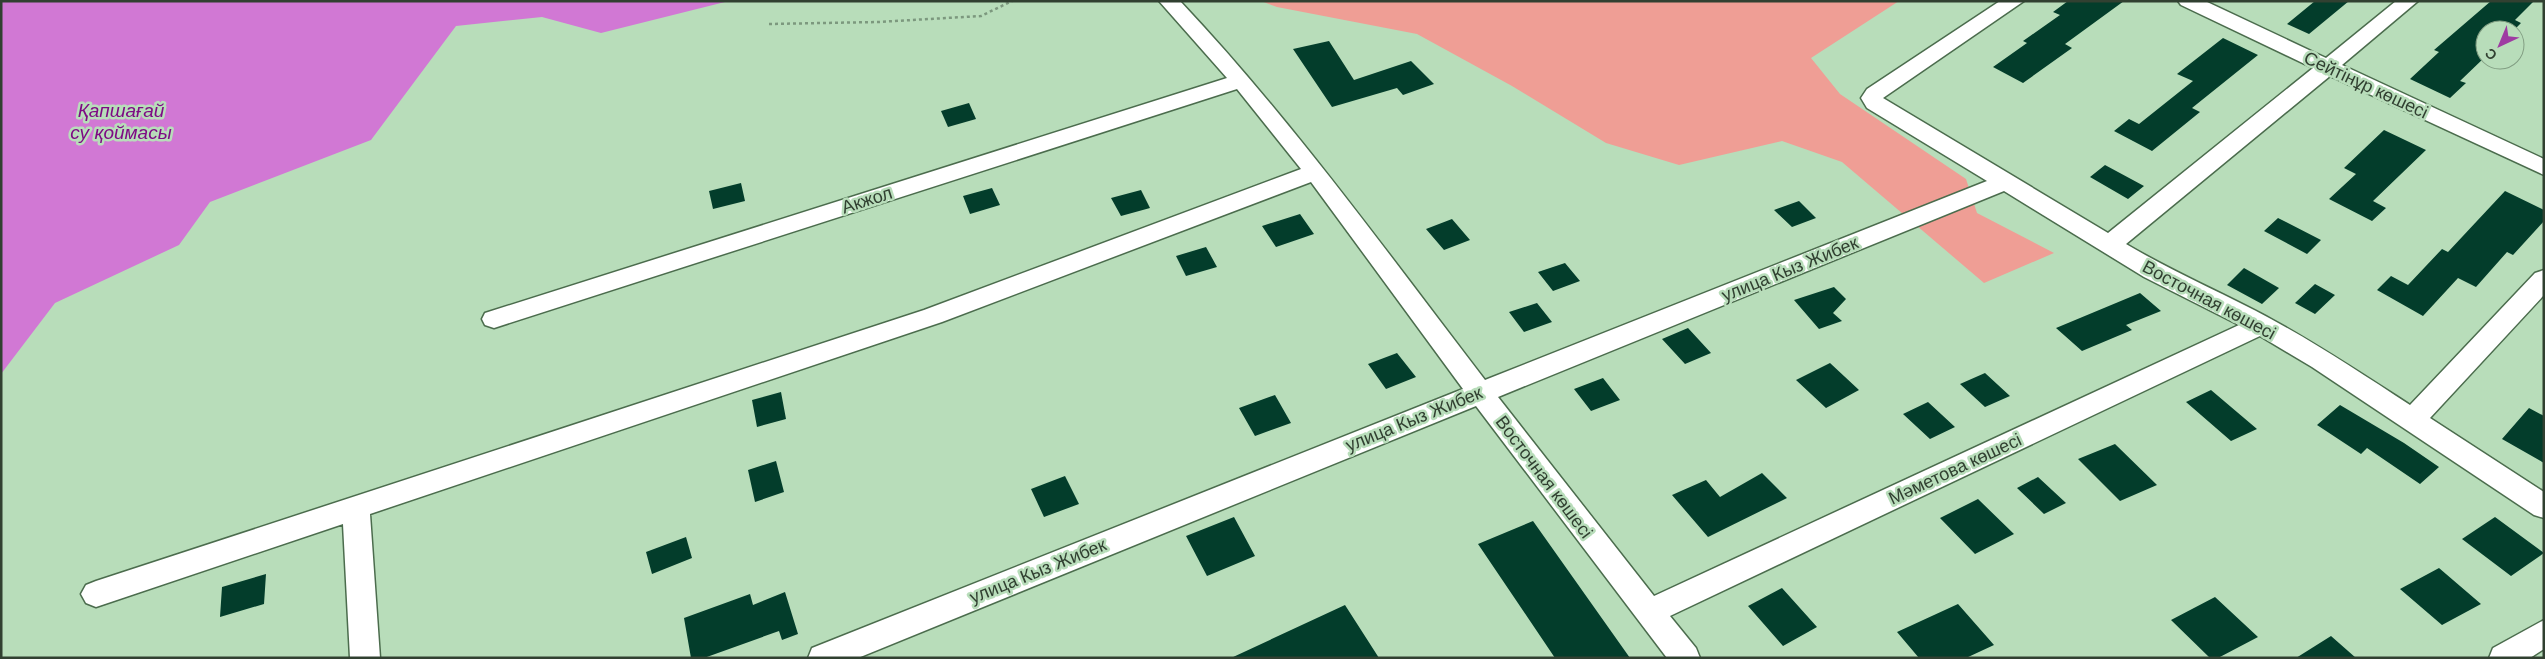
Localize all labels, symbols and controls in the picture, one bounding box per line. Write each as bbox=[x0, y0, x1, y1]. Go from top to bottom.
north arrow bbox=[2475, 20, 2525, 70]
text: С bbox=[2481, 44, 2501, 64]
street label: Сейтінұр көшесі bbox=[2300, 46, 2432, 124]
water label: Қапшағай су қоймасы bbox=[70, 98, 172, 145]
street label: Акжол bbox=[839, 181, 895, 219]
street label: улица Кыз Жибек bbox=[1718, 231, 1862, 307]
street label: Восточная көшесі bbox=[2138, 255, 2280, 345]
street label: улица Кыз Жибек bbox=[1342, 381, 1486, 457]
street label: Восточная көшесі bbox=[1490, 411, 1598, 543]
street label: Мәметова көшесі bbox=[1885, 428, 2025, 510]
street label: улица Кыз Жибек bbox=[966, 533, 1110, 609]

